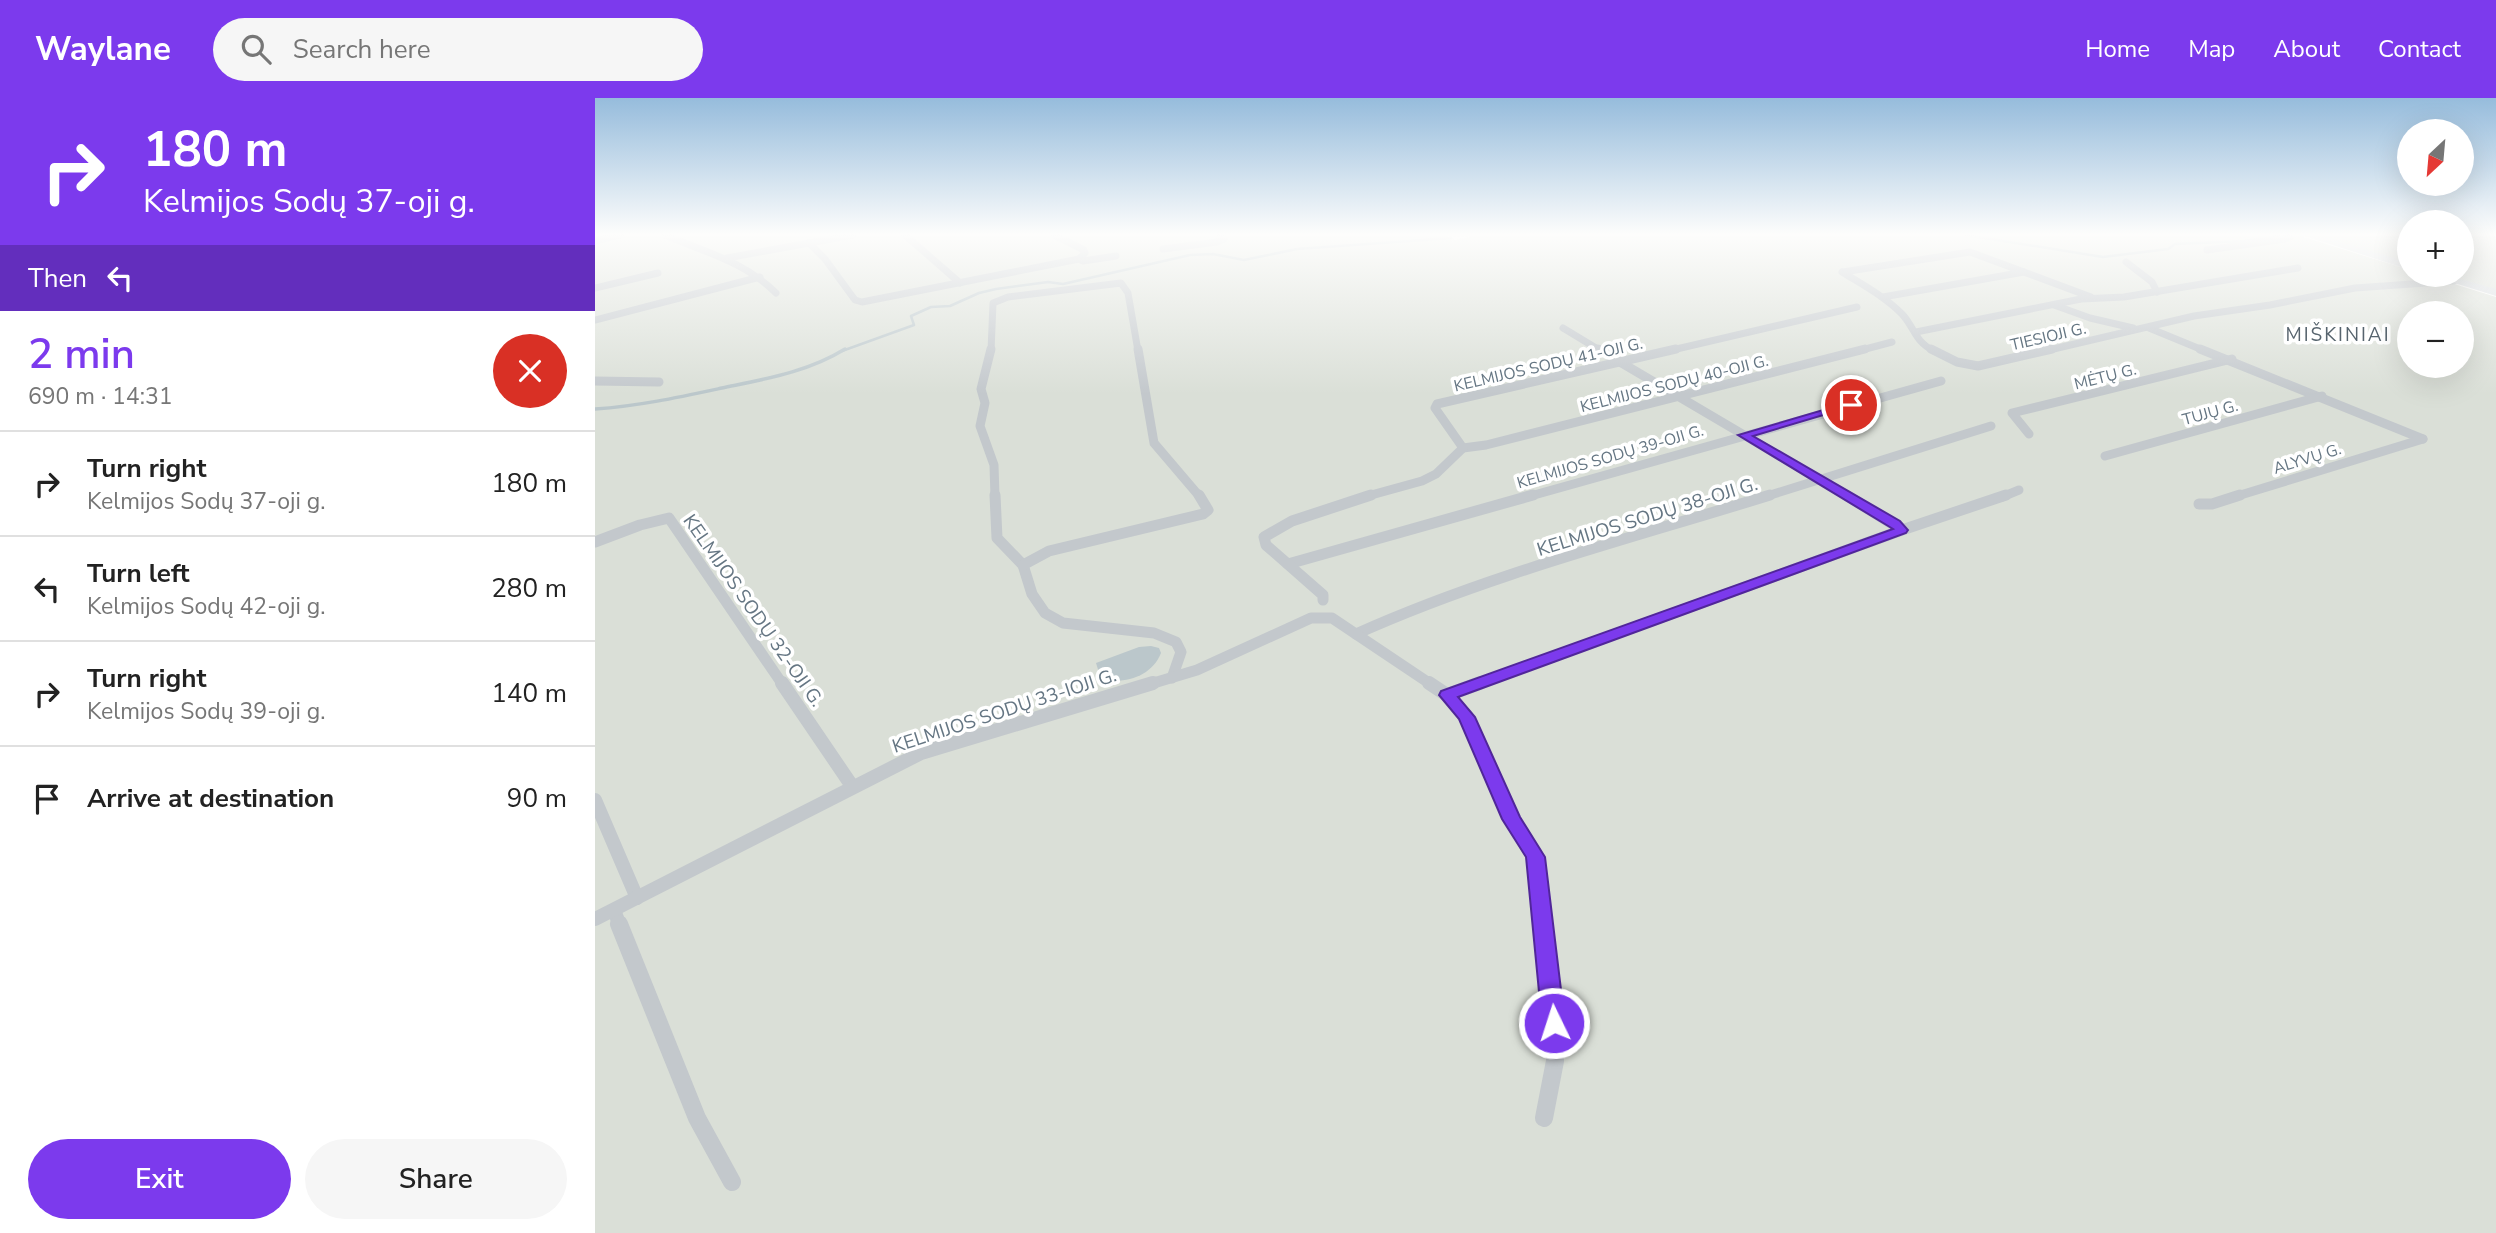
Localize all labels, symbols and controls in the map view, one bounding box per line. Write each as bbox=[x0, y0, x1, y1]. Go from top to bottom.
search box bbox=[213, 18, 703, 81]
text: Waylane bbox=[35, 27, 171, 72]
icon: search bbox=[237, 30, 275, 68]
text: Search here bbox=[293, 32, 431, 67]
text: Home bbox=[2085, 33, 2150, 65]
text: Map bbox=[2188, 33, 2235, 65]
text: About bbox=[2273, 33, 2340, 65]
text: Contact bbox=[2378, 33, 2461, 65]
text: 180 m bbox=[143, 116, 287, 183]
north arrow bbox=[2397, 119, 2475, 196]
map controls bbox=[2397, 119, 2474, 378]
icon: right bbox=[28, 126, 119, 217]
text: Kelmijos Sodų 37-oji g. bbox=[143, 180, 475, 223]
button: + bbox=[2397, 210, 2474, 287]
icon: left bbox=[101, 259, 139, 297]
text: Then bbox=[28, 261, 87, 296]
button: − bbox=[2397, 301, 2474, 378]
street label: TIESIOJI G. bbox=[2008, 318, 2088, 356]
district label: MIŠKINIAI bbox=[2285, 322, 2391, 348]
text: 2 min bbox=[28, 326, 135, 383]
street label: KELMIJOS SODŲ 41-OJI G. bbox=[1452, 333, 1645, 397]
button: close bbox=[493, 334, 567, 408]
street label: KELMIJOS SODŲ 40-OJI G. bbox=[1578, 350, 1771, 418]
street label: MĖTŲ G. bbox=[2072, 359, 2139, 395]
pin bbox=[1821, 375, 1881, 435]
text: 690 m · 14:31 bbox=[28, 381, 173, 412]
icon: arrive bbox=[1832, 386, 1870, 424]
street label: TUJŲ G. bbox=[2180, 395, 2241, 431]
street label: KELMIJOS SODŲ 39-OJI G. bbox=[1514, 420, 1706, 494]
street label: ALYVŲ G. bbox=[2271, 438, 2344, 480]
text: Turn right bbox=[87, 451, 206, 486]
icon: right bbox=[28, 465, 66, 503]
text: 180 m bbox=[491, 466, 567, 501]
street label: KELMIJOS SODŲ 38-OJI G. bbox=[1534, 471, 1761, 563]
text: Kelmijos Sodų 37-oji g. bbox=[87, 486, 325, 517]
street label: KELMIJOS SODŲ 32-OJI G. bbox=[677, 509, 830, 712]
text: Turn left bbox=[87, 556, 190, 591]
icon: left bbox=[28, 570, 66, 608]
text: 280 m bbox=[491, 571, 567, 606]
text: Kelmijos Sodų 42-oji g. bbox=[87, 591, 325, 622]
text: Turn right bbox=[87, 661, 206, 696]
street label: KELMIJOS SODŲ 33-IOJI G. bbox=[889, 662, 1120, 760]
icon: right bbox=[28, 675, 66, 713]
text: 140 m bbox=[491, 676, 567, 711]
text: Kelmijos Sodų 39-oji g. bbox=[87, 696, 325, 727]
icon: arrive bbox=[28, 780, 66, 818]
text: Arrive at destination bbox=[87, 781, 334, 816]
text: 90 m bbox=[507, 781, 567, 816]
position arrow bbox=[1517, 986, 1591, 1060]
button: Exit bbox=[28, 1139, 291, 1219]
button: Share bbox=[305, 1139, 567, 1219]

